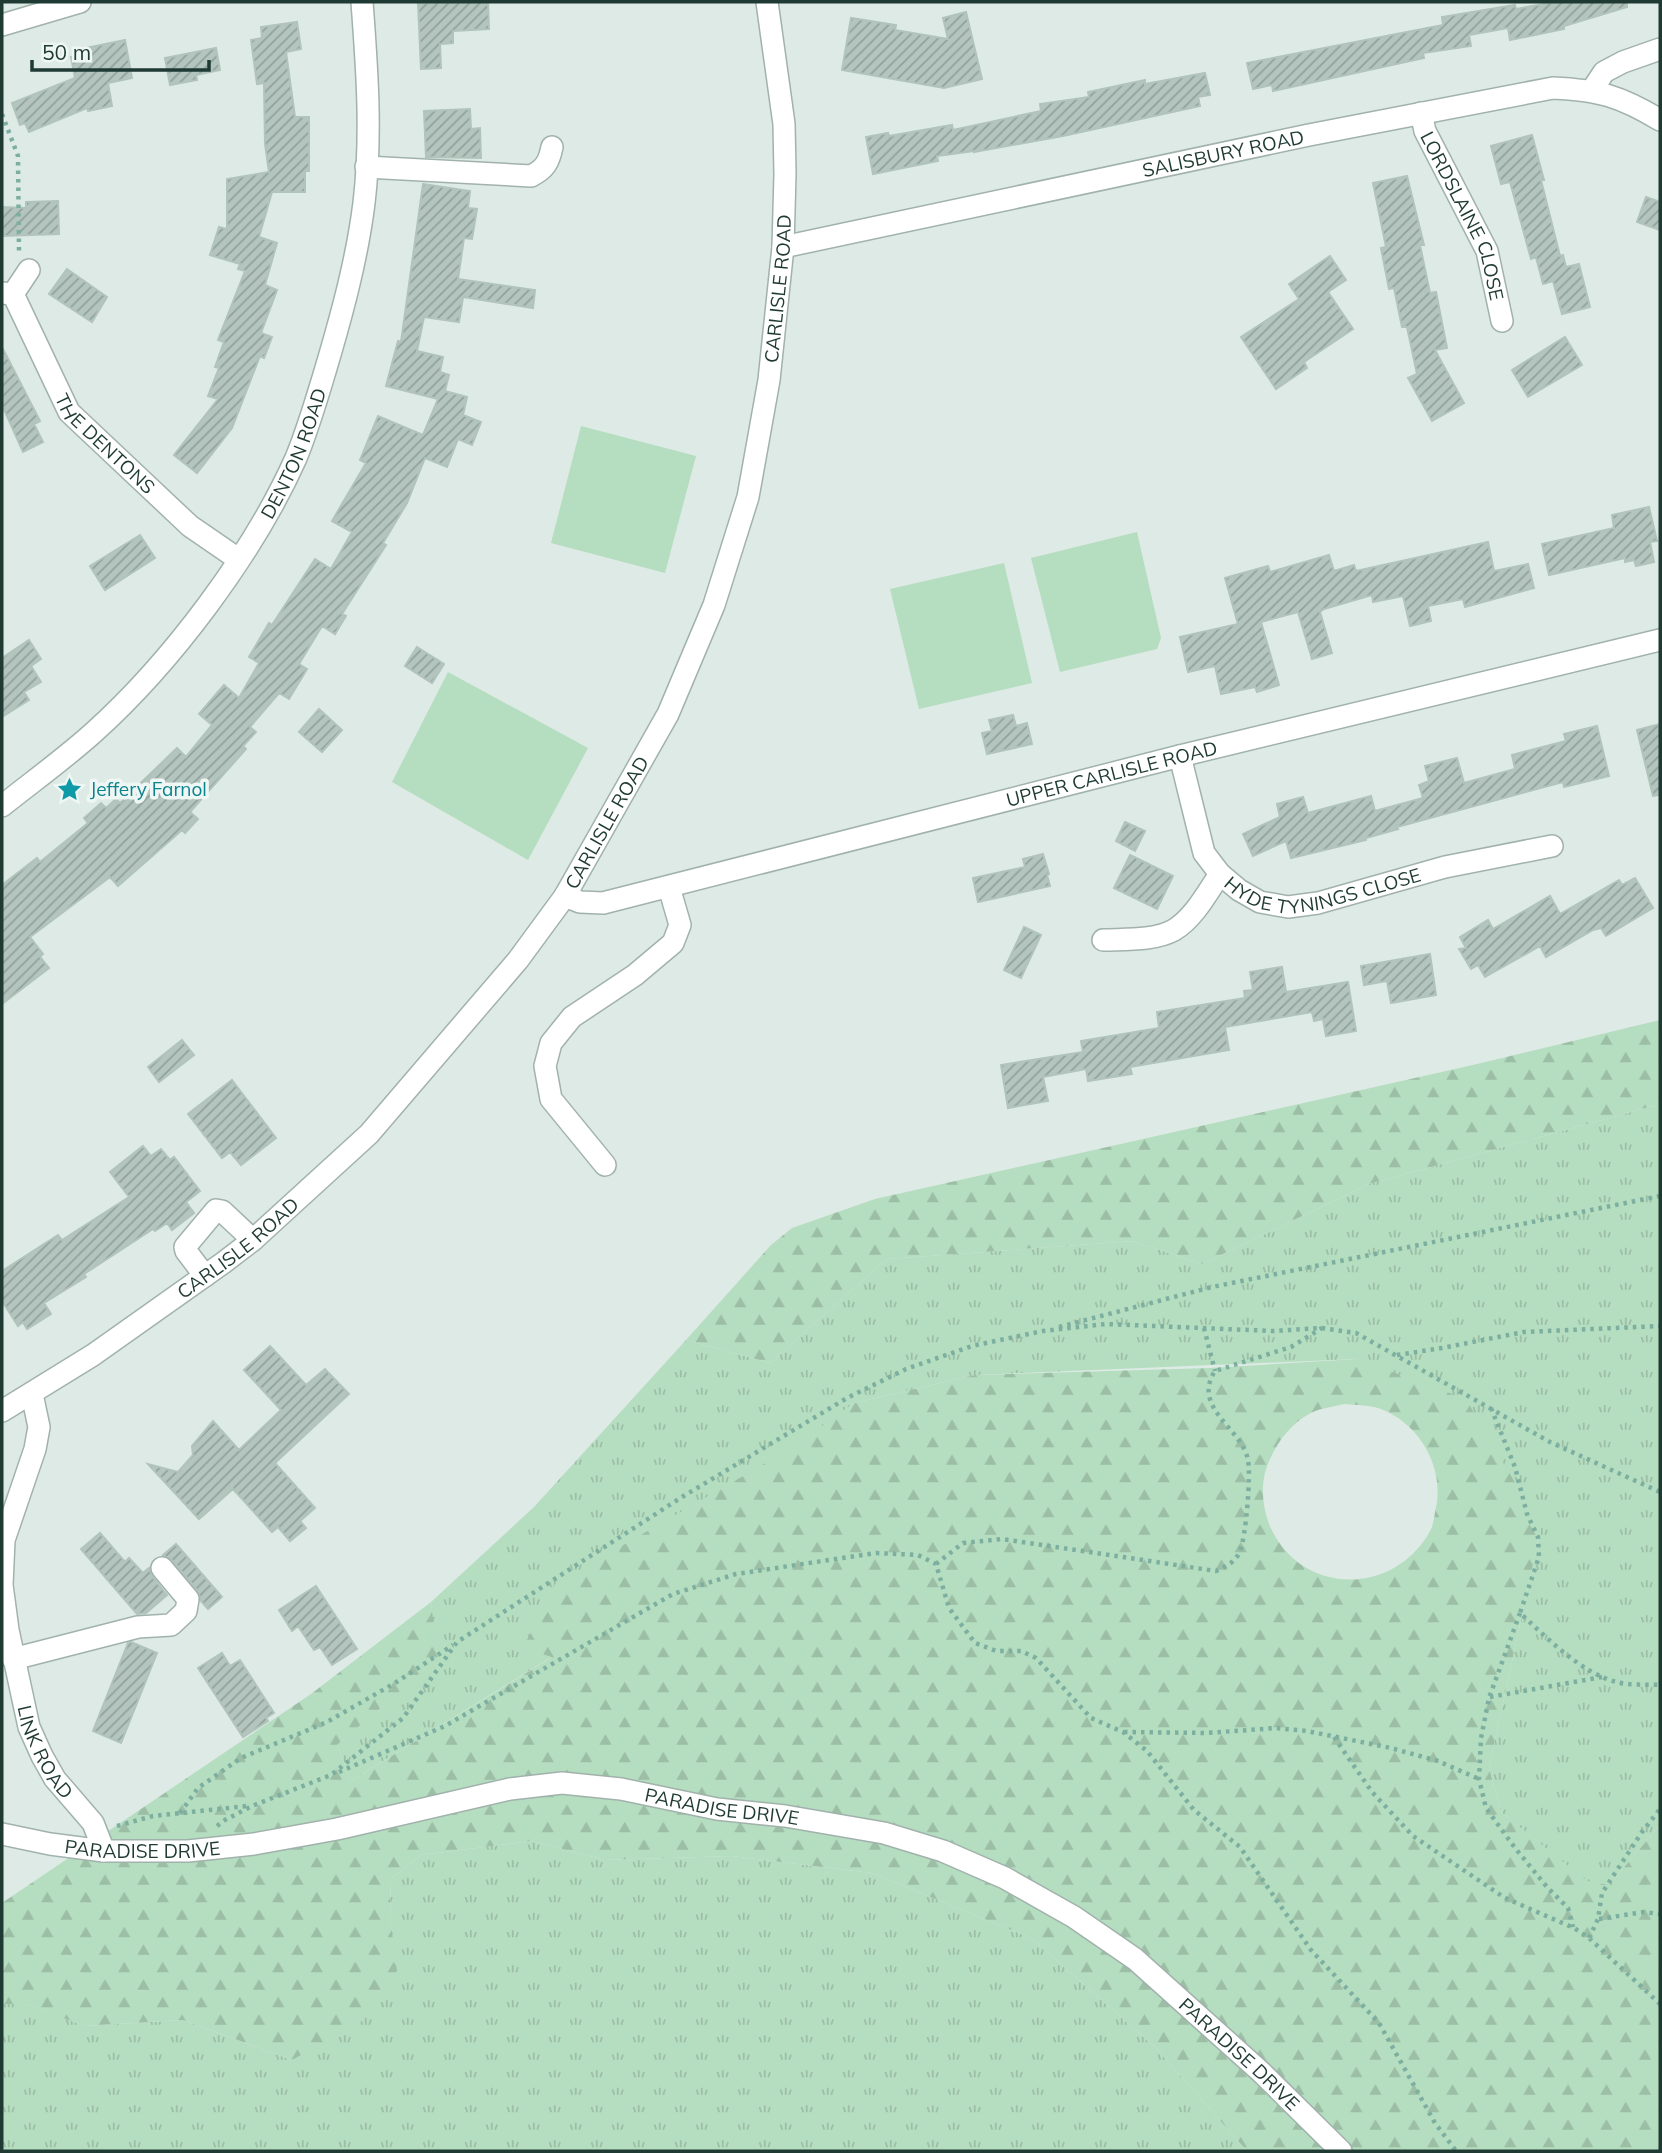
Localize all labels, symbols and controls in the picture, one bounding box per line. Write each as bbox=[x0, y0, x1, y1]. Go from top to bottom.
scale bar bbox=[32, 28, 208, 72]
text: 50 m bbox=[42, 39, 91, 65]
street label: SALISBURY ROAD bbox=[1140, 124, 1306, 182]
street label: LORDSLAINE CLOSE bbox=[1415, 127, 1509, 302]
street label: CARLISLE ROAD bbox=[759, 214, 796, 364]
street label: DENTON ROAD bbox=[255, 385, 331, 523]
street label: THE DENTONS bbox=[50, 390, 160, 499]
street label: UPPER CARLISLE ROAD bbox=[1003, 735, 1220, 812]
street label: CARLISLE ROAD bbox=[559, 752, 654, 893]
place icon: Jeffery Farnol bbox=[56, 775, 84, 803]
place label: Jeffery Farnol bbox=[90, 777, 207, 801]
street label: HYDE TYNINGS CLOSE bbox=[1222, 860, 1426, 886]
text: HYDE TYNINGS CLOSE bbox=[1219, 862, 1423, 919]
street label: CARLISLE ROAD bbox=[172, 1192, 304, 1304]
street label: LINK ROAD bbox=[13, 1703, 78, 1803]
street label: PARADISE DRIVE bbox=[643, 1782, 801, 1830]
street label: PARADISE DRIVE bbox=[63, 1834, 221, 1863]
street label: PARADISE DRIVE bbox=[1174, 1992, 1305, 2115]

